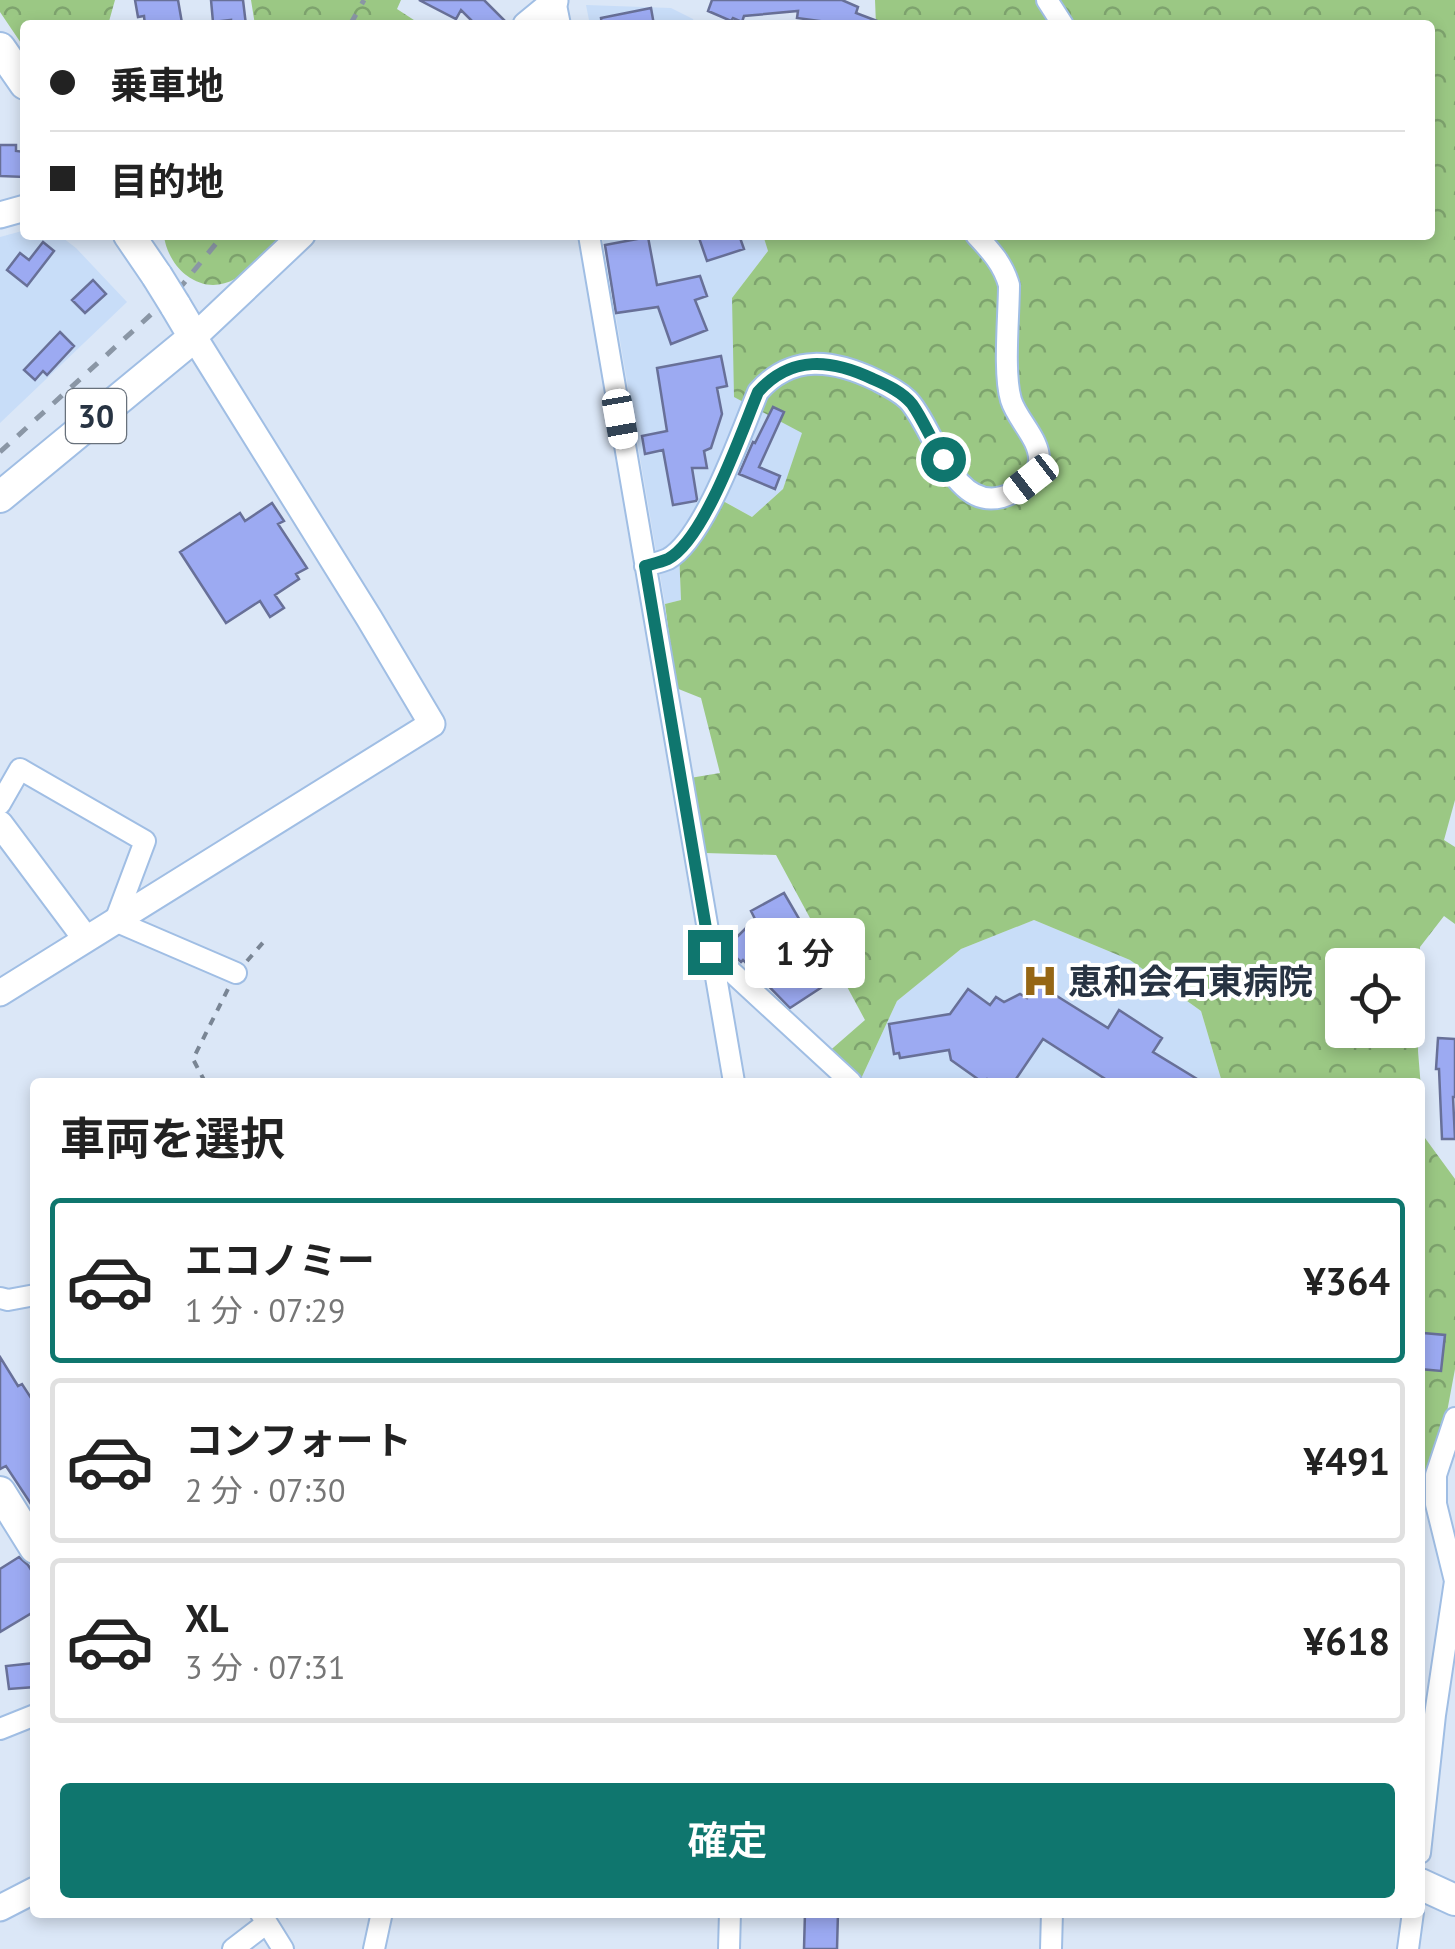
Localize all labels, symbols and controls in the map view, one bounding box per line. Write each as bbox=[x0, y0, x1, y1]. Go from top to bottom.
text: 乗車地 bbox=[110, 60, 224, 109]
text: 目的地 bbox=[110, 156, 224, 205]
car bbox=[600, 387, 640, 451]
road number: 30 bbox=[66, 389, 126, 443]
route start bbox=[921, 437, 966, 482]
car bbox=[998, 449, 1064, 509]
callout: 1 分 bbox=[745, 917, 865, 987]
route end bbox=[688, 930, 733, 975]
text: 1 分 bbox=[776, 932, 834, 974]
map controls bbox=[1325, 948, 1425, 1048]
button: locate bbox=[1325, 948, 1425, 1048]
place label: 恵和会石東病院 bbox=[1068, 958, 1313, 1004]
hospital icon: 恵和会石東病院 bbox=[1021, 962, 1059, 1000]
text: 車両を選択 bbox=[60, 1109, 285, 1167]
text: エコノミー bbox=[185, 1235, 375, 1284]
icon: car bbox=[65, 1236, 155, 1326]
text: ¥364 bbox=[1304, 1256, 1390, 1305]
text: 1 分 · 07:29 bbox=[185, 1289, 345, 1331]
text: コンフォート bbox=[185, 1415, 412, 1464]
icon: car bbox=[65, 1416, 155, 1506]
text: ¥491 bbox=[1304, 1436, 1390, 1485]
text: 2 分 · 07:30 bbox=[185, 1469, 345, 1511]
text: XL bbox=[185, 1593, 229, 1642]
icon: car bbox=[65, 1596, 155, 1686]
text: ¥618 bbox=[1304, 1616, 1390, 1665]
text: 3 分 · 07:31 bbox=[185, 1646, 345, 1688]
button: 確定 bbox=[60, 1783, 1395, 1898]

